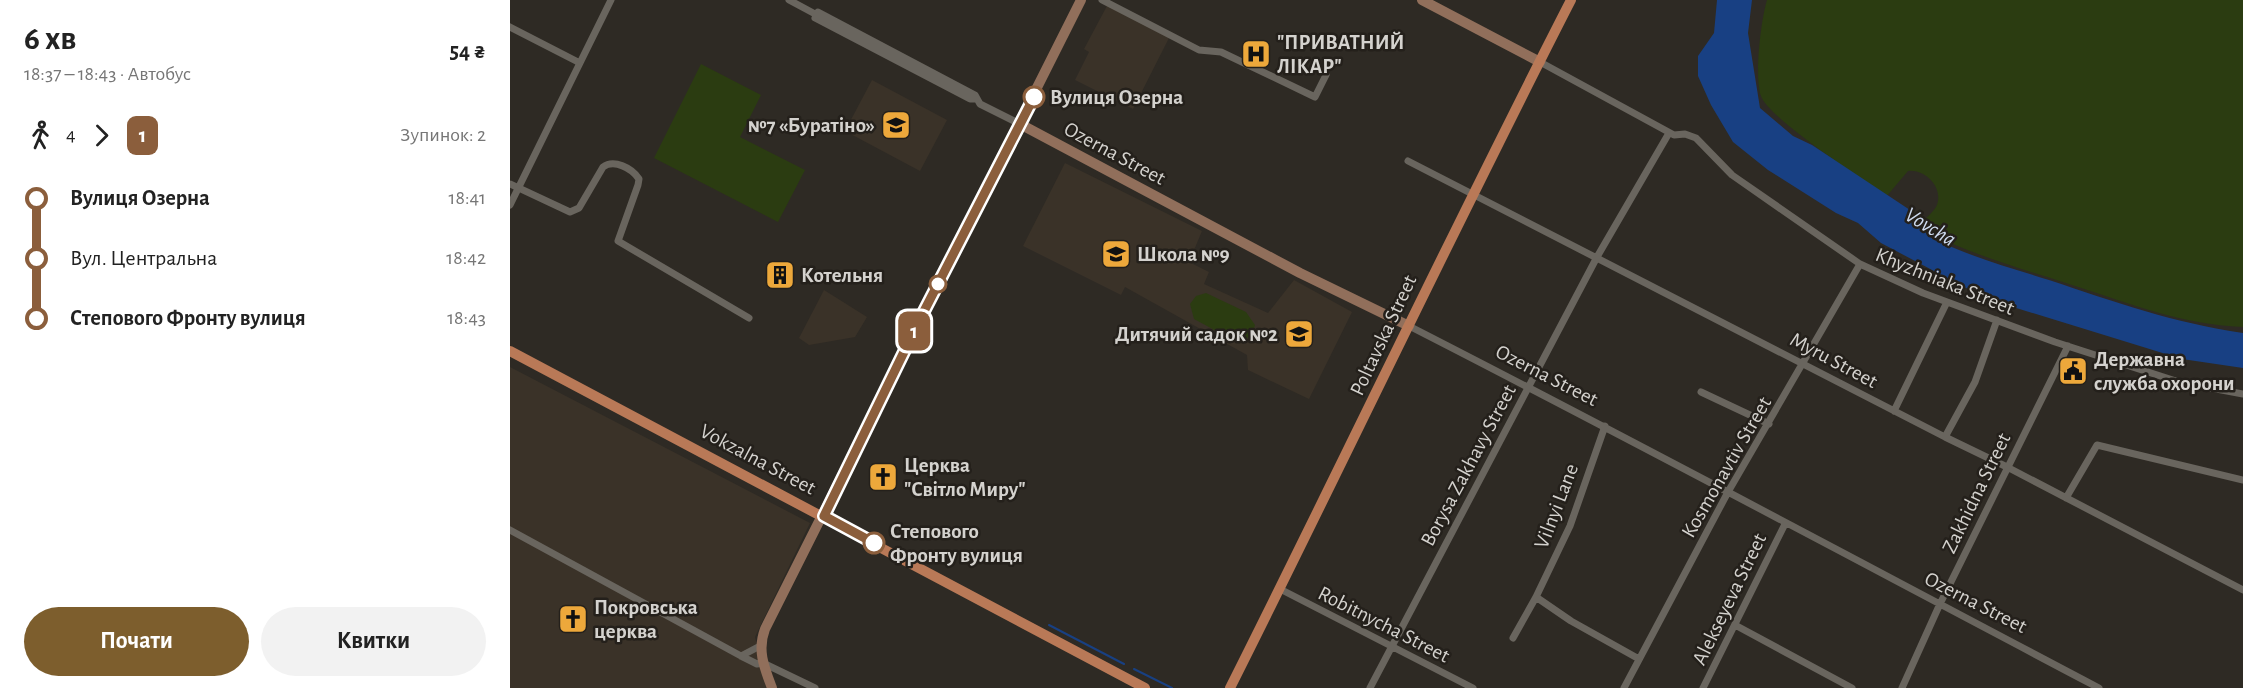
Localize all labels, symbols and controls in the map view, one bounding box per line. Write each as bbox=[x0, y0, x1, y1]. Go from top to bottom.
text: 6 хв bbox=[24, 23, 76, 56]
place label: "ПРИВАТНИЙ ЛІКАР" bbox=[1277, 31, 1405, 77]
hospital icon: "ПРИВАТНИЙ ЛІКАР" bbox=[1240, 38, 1272, 70]
text: 54 ₴ bbox=[449, 40, 486, 62]
text: 18:37 – 18:43 · Автобус bbox=[24, 64, 191, 84]
marker: Вулиця Озерна bbox=[1023, 86, 1045, 108]
place label: Вулиця Озерна bbox=[1050, 87, 1183, 108]
school or university icon: №7 «Буратіно» bbox=[880, 109, 912, 141]
place label: №7 «Буратіно» bbox=[747, 115, 875, 136]
street label: Ozerna Street bbox=[1061, 118, 1169, 189]
icon: walk bbox=[24, 119, 57, 152]
icon: forward bbox=[85, 119, 118, 152]
text: 4 bbox=[66, 125, 76, 145]
text: 1 bbox=[139, 125, 146, 146]
text: Зупинок: 2 bbox=[400, 125, 486, 145]
text: Вулиця Озерна bbox=[70, 187, 210, 209]
text: 18:41 bbox=[449, 188, 486, 208]
water label: Vovcha bbox=[1901, 203, 1960, 251]
school or university icon: Школа №9 bbox=[1100, 238, 1132, 270]
place label: Школа №9 bbox=[1137, 244, 1230, 265]
street label: Khyzhniaka Street bbox=[1872, 244, 2018, 319]
text: Вул. Центральна bbox=[70, 247, 217, 269]
text: 18:42 bbox=[446, 248, 486, 268]
building icon: Котельня bbox=[764, 259, 796, 291]
place label: Котельня bbox=[801, 265, 883, 286]
street label: Poltavska Street bbox=[1346, 272, 1421, 399]
unlabelled marker bbox=[929, 275, 947, 293]
text: Степового Фронту вулиця bbox=[70, 307, 306, 329]
text: 18:43 bbox=[447, 308, 486, 328]
line badge: 1 bbox=[894, 312, 934, 350]
school or university icon: Дитячий садок №2 bbox=[1283, 318, 1315, 350]
text: 1 bbox=[910, 321, 918, 342]
place label: Дитячий садок №2 bbox=[1115, 324, 1278, 345]
street label: Myru Street bbox=[1787, 329, 1881, 392]
street label: Ozerna Street bbox=[1492, 341, 1602, 410]
place label: Державна служба охорони bbox=[2094, 349, 2235, 394]
public building icon: Державна служба охорони bbox=[2057, 355, 2089, 387]
street label: Borysa Zakhavy Street bbox=[1417, 381, 1520, 549]
street label: Kosmonavtiv Street bbox=[1678, 393, 1775, 541]
street label: Vokzalna Street bbox=[696, 420, 819, 499]
street label: Zakhidna Street bbox=[1938, 430, 2015, 557]
place label: Церква "Світло Миру" bbox=[904, 455, 1026, 500]
church icon: Церква "Світло Миру" bbox=[867, 461, 899, 493]
street label: Vilnyi Lane bbox=[1531, 461, 1582, 551]
place label: Степового Фронту вулиця bbox=[890, 521, 1023, 566]
street label: Alekseyeva Street bbox=[1689, 530, 1770, 668]
marker: Степового Фронту вулиця bbox=[863, 532, 885, 554]
street label: Ozerna Street bbox=[1921, 568, 2031, 637]
street label: Robitnycha Street bbox=[1315, 582, 1453, 667]
place label: Покровська церква bbox=[594, 597, 698, 642]
church icon: Покровська церква bbox=[557, 603, 589, 635]
button: Почати bbox=[24, 607, 249, 676]
button: Квитки bbox=[261, 607, 486, 676]

